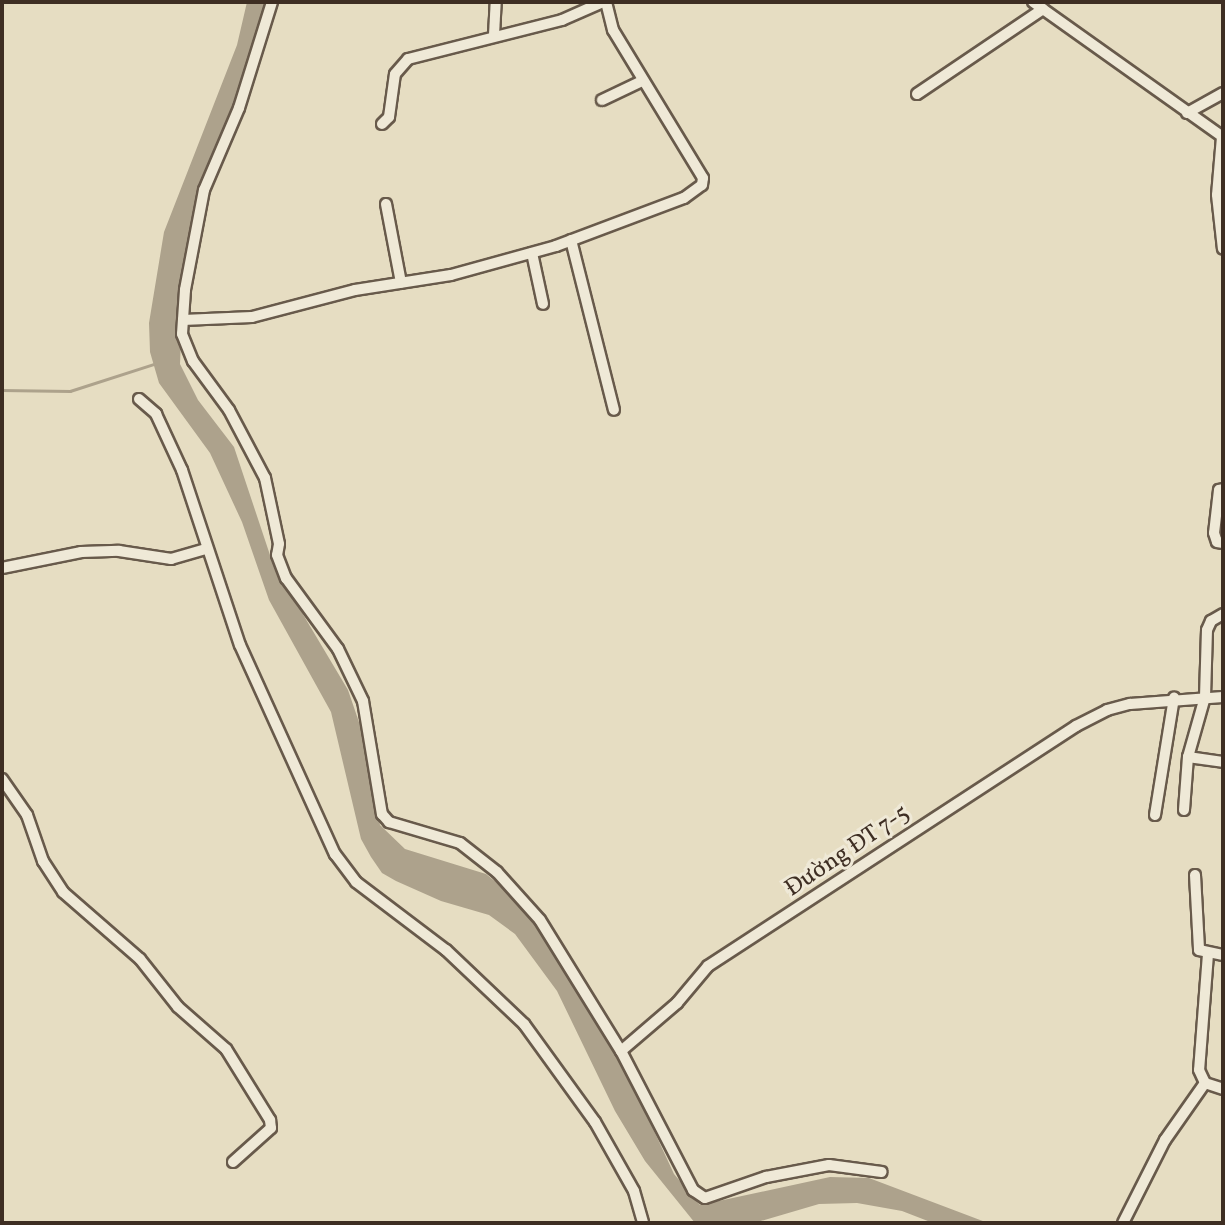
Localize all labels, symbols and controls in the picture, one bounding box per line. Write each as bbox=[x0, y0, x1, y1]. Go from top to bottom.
street label: Đường ĐT 7-5 bbox=[780, 800, 916, 904]

